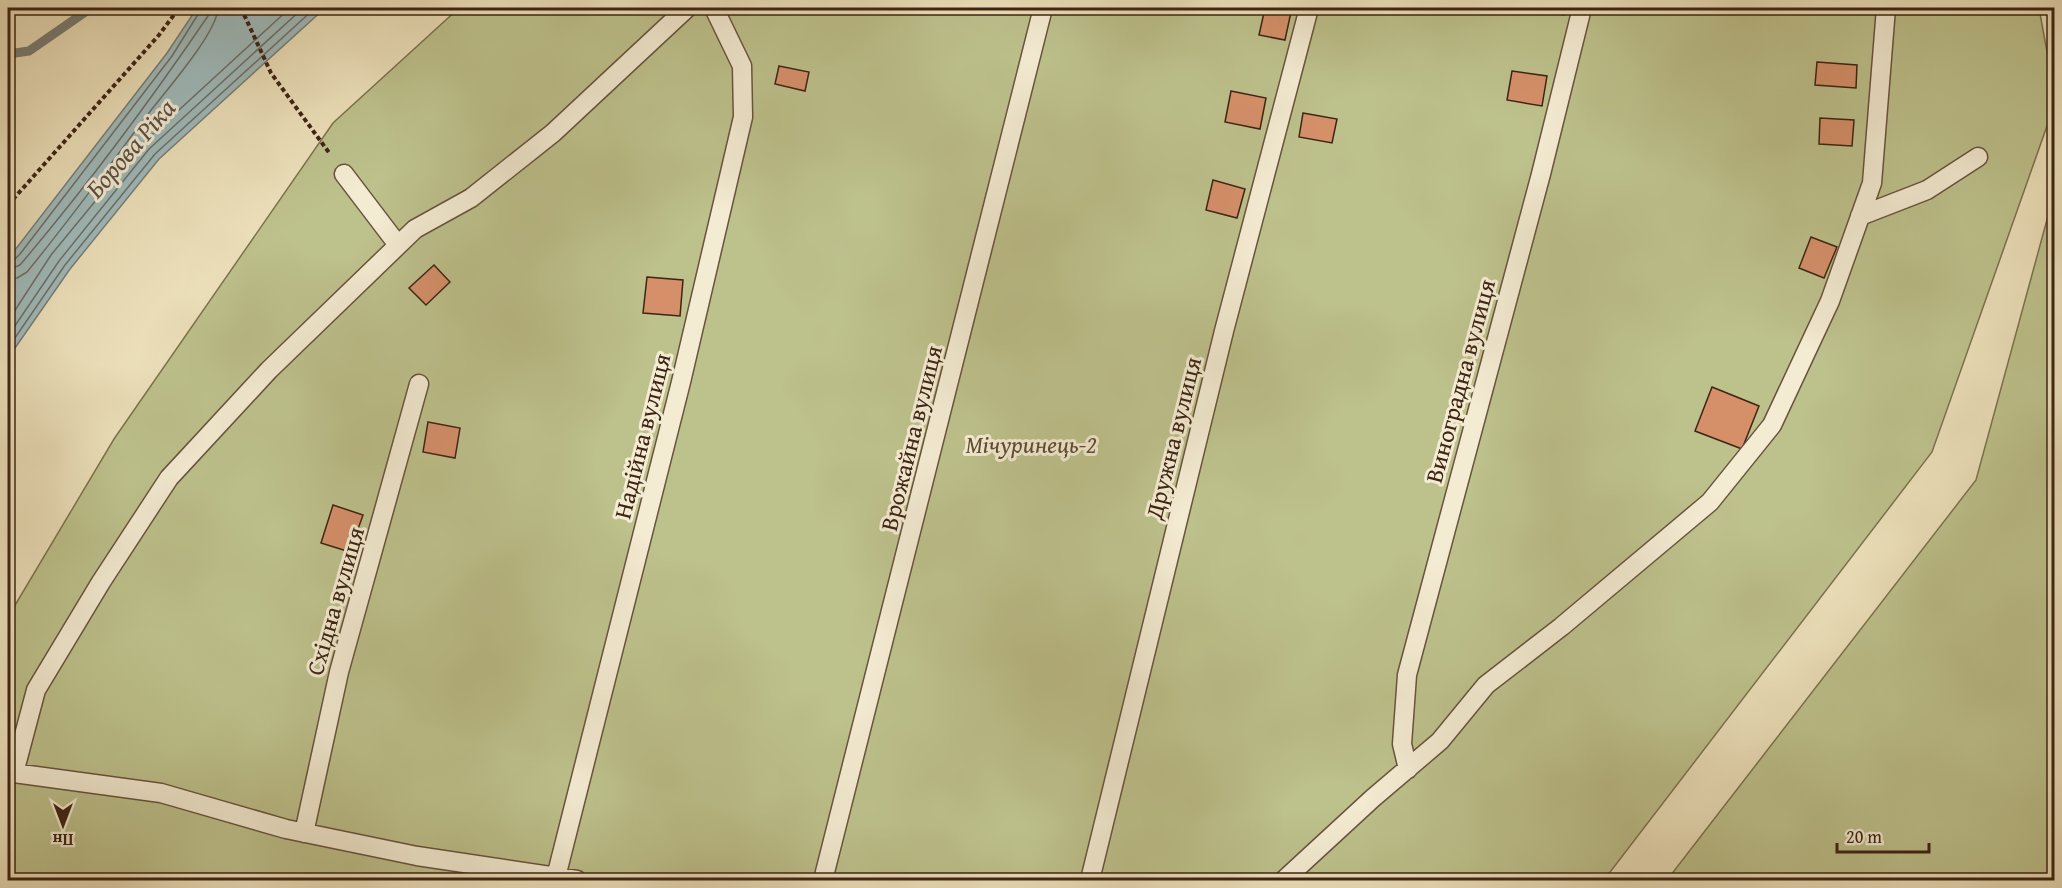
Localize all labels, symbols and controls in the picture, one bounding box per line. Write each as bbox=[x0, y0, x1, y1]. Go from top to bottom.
water label: Борова Ріка bbox=[76, 90, 184, 206]
street label: Виноградна вулиця bbox=[1416, 275, 1504, 487]
street label: Врожайна вулиця bbox=[871, 342, 951, 534]
street label: Надійна вулиця bbox=[605, 350, 679, 522]
street label: Дружна вулиця bbox=[1136, 353, 1210, 524]
park label: Мічуринець-2 bbox=[965, 427, 1097, 462]
street label: Східна вулиця bbox=[297, 523, 373, 679]
north arrow bbox=[33, 795, 93, 855]
scale bar bbox=[1837, 816, 1928, 854]
text: 20 m bbox=[1846, 823, 1882, 850]
text: Пн bbox=[53, 828, 73, 852]

